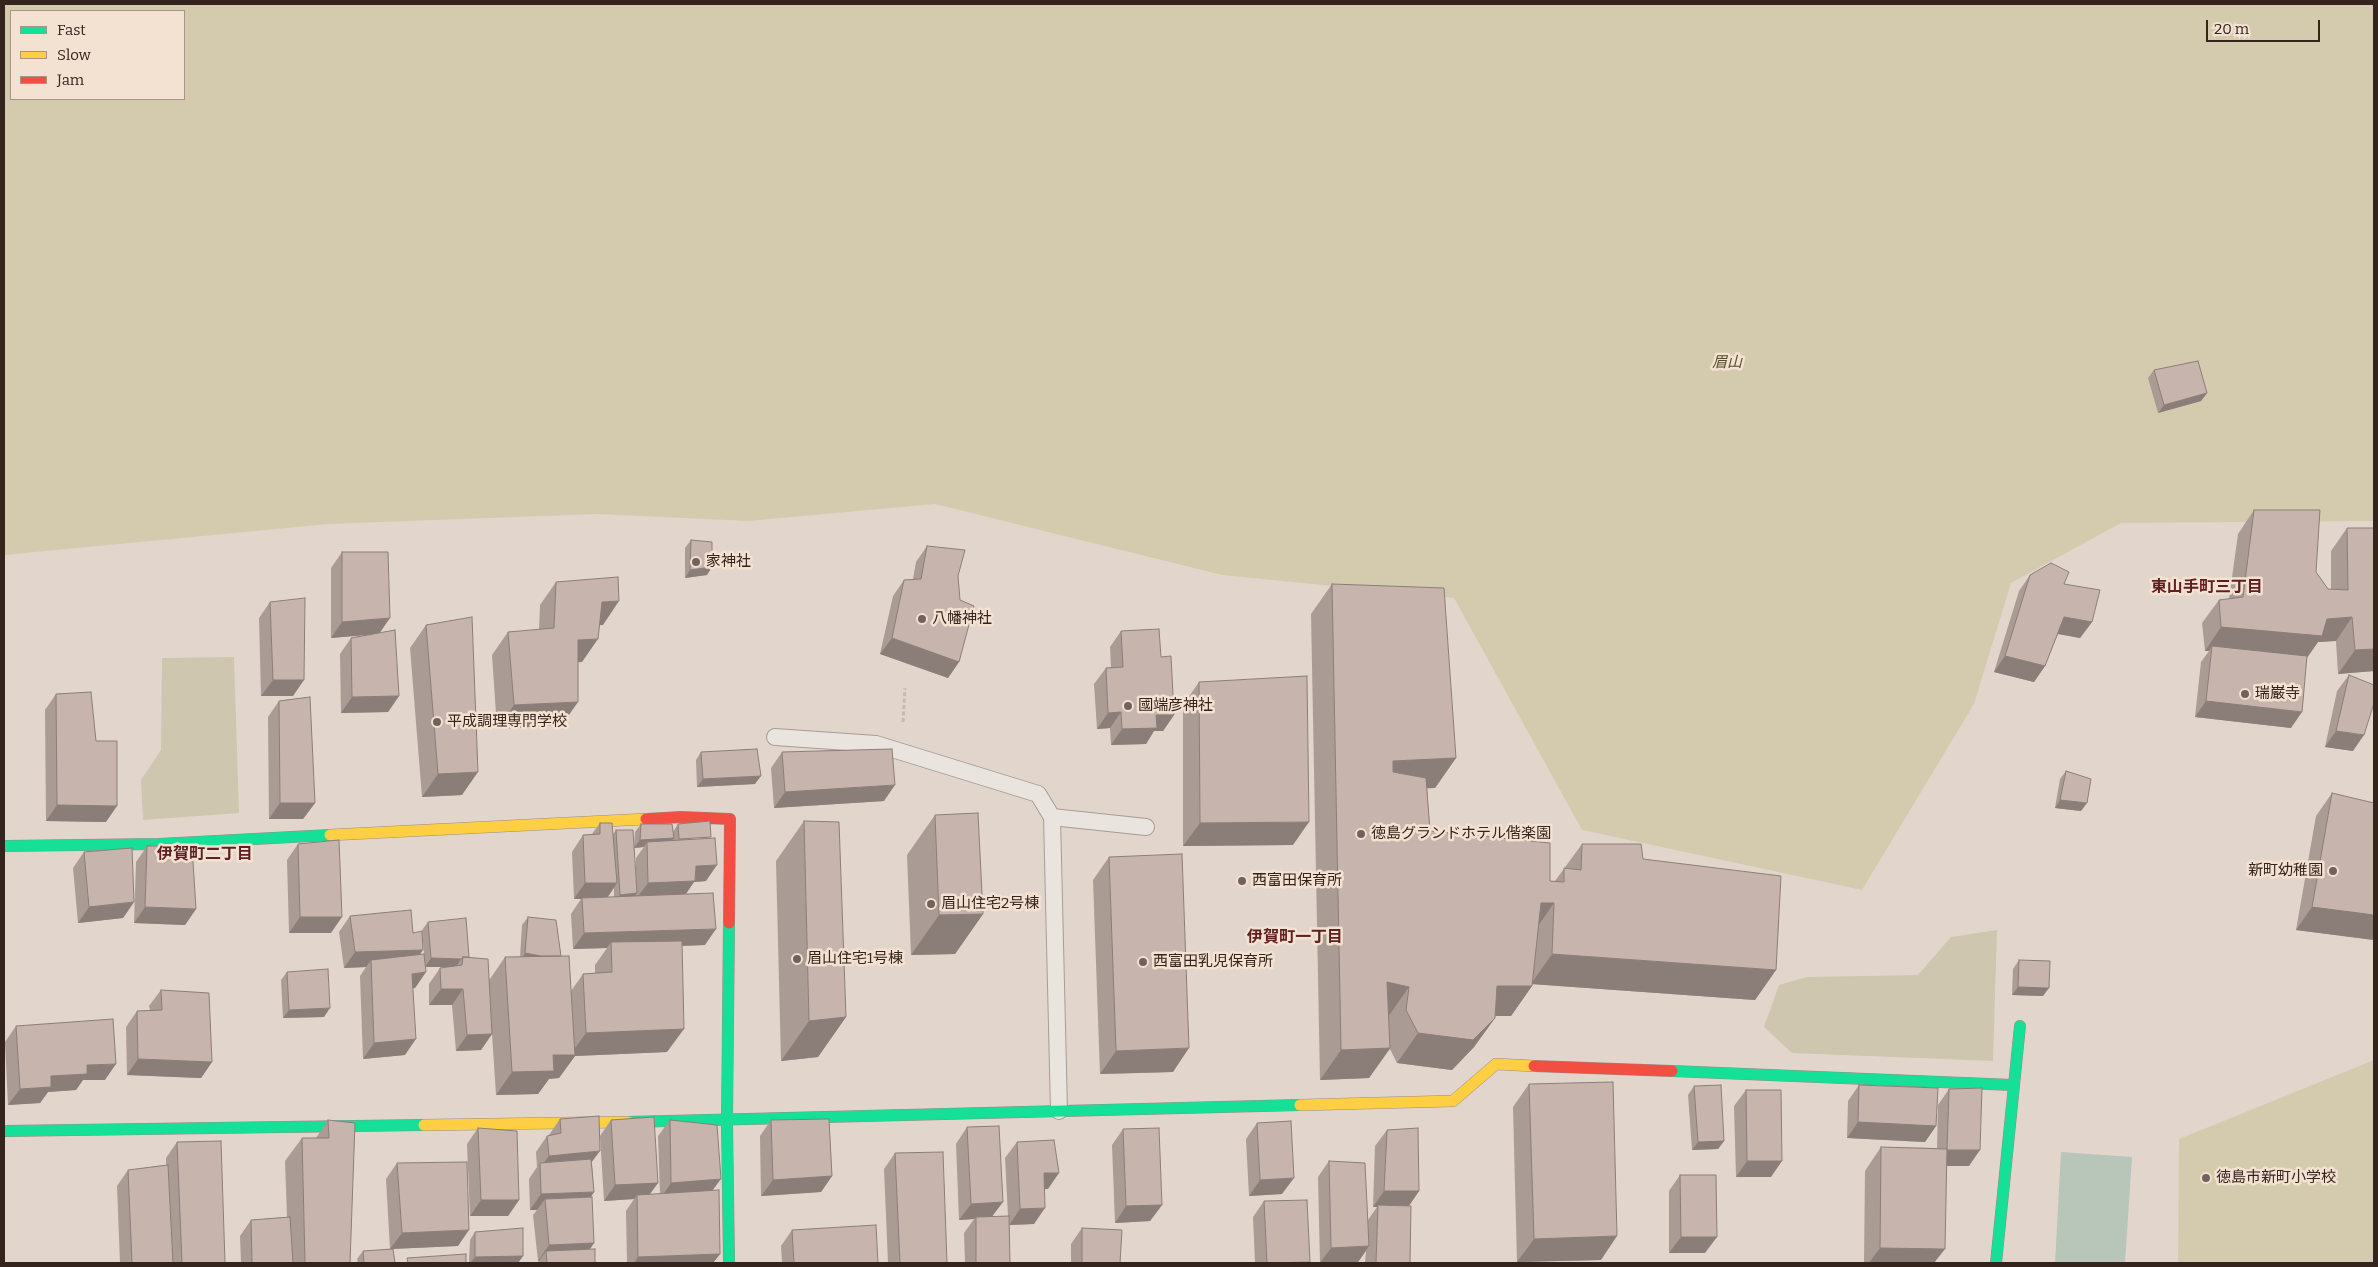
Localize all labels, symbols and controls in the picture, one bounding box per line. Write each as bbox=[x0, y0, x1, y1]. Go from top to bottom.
legend bbox=[10, 10, 185, 100]
scale bar bbox=[2208, 10, 2322, 42]
text: 20 m bbox=[2214, 20, 2249, 38]
text: Fast bbox=[57, 21, 86, 39]
text: Slow bbox=[57, 46, 91, 64]
text: Jam bbox=[57, 71, 84, 89]
park label: 眉山 bbox=[1712, 354, 1742, 372]
place label: 家神社 bbox=[706, 553, 751, 571]
marker: 家神社 bbox=[690, 556, 702, 568]
district label: 東山手町三丁目 bbox=[2151, 578, 2263, 598]
place label: 八幡神社 bbox=[932, 610, 992, 628]
marker: 八幡神社 bbox=[916, 613, 928, 625]
place label: 瑞巌寺 bbox=[2255, 685, 2300, 703]
marker: 瑞巌寺 bbox=[2239, 688, 2251, 700]
place label: 國端彦神社 bbox=[1138, 697, 1213, 715]
marker: 國端彦神社 bbox=[1122, 700, 1134, 712]
place label: 平成調理専門学校 bbox=[447, 713, 567, 731]
marker: 平成調理専門学校 bbox=[431, 716, 443, 728]
place label: 徳島グランドホテル偕楽園 bbox=[1371, 825, 1551, 843]
marker: 徳島グランドホテル偕楽園 bbox=[1355, 828, 1367, 840]
district label: 伊賀町二丁目 bbox=[157, 845, 253, 865]
place label: 新町幼稚園 bbox=[2248, 862, 2323, 880]
marker: 新町幼稚園 bbox=[2327, 865, 2339, 877]
place label: 西富田保育所 bbox=[1252, 872, 1342, 890]
marker: 西富田保育所 bbox=[1236, 875, 1248, 887]
place label: 眉山住宅2号棟 bbox=[941, 895, 1039, 913]
marker: 眉山住宅2号棟 bbox=[925, 898, 937, 910]
district label: 伊賀町一丁目 bbox=[1247, 928, 1343, 948]
place label: 眉山住宅1号棟 bbox=[807, 950, 903, 968]
marker: 眉山住宅1号棟 bbox=[791, 953, 803, 965]
place label: 西富田乳児保育所 bbox=[1153, 953, 1273, 971]
marker: 西富田乳児保育所 bbox=[1137, 956, 1149, 968]
place label: 徳島市新町小学校 bbox=[2216, 1169, 2336, 1187]
marker: 徳島市新町小学校 bbox=[2200, 1172, 2212, 1184]

